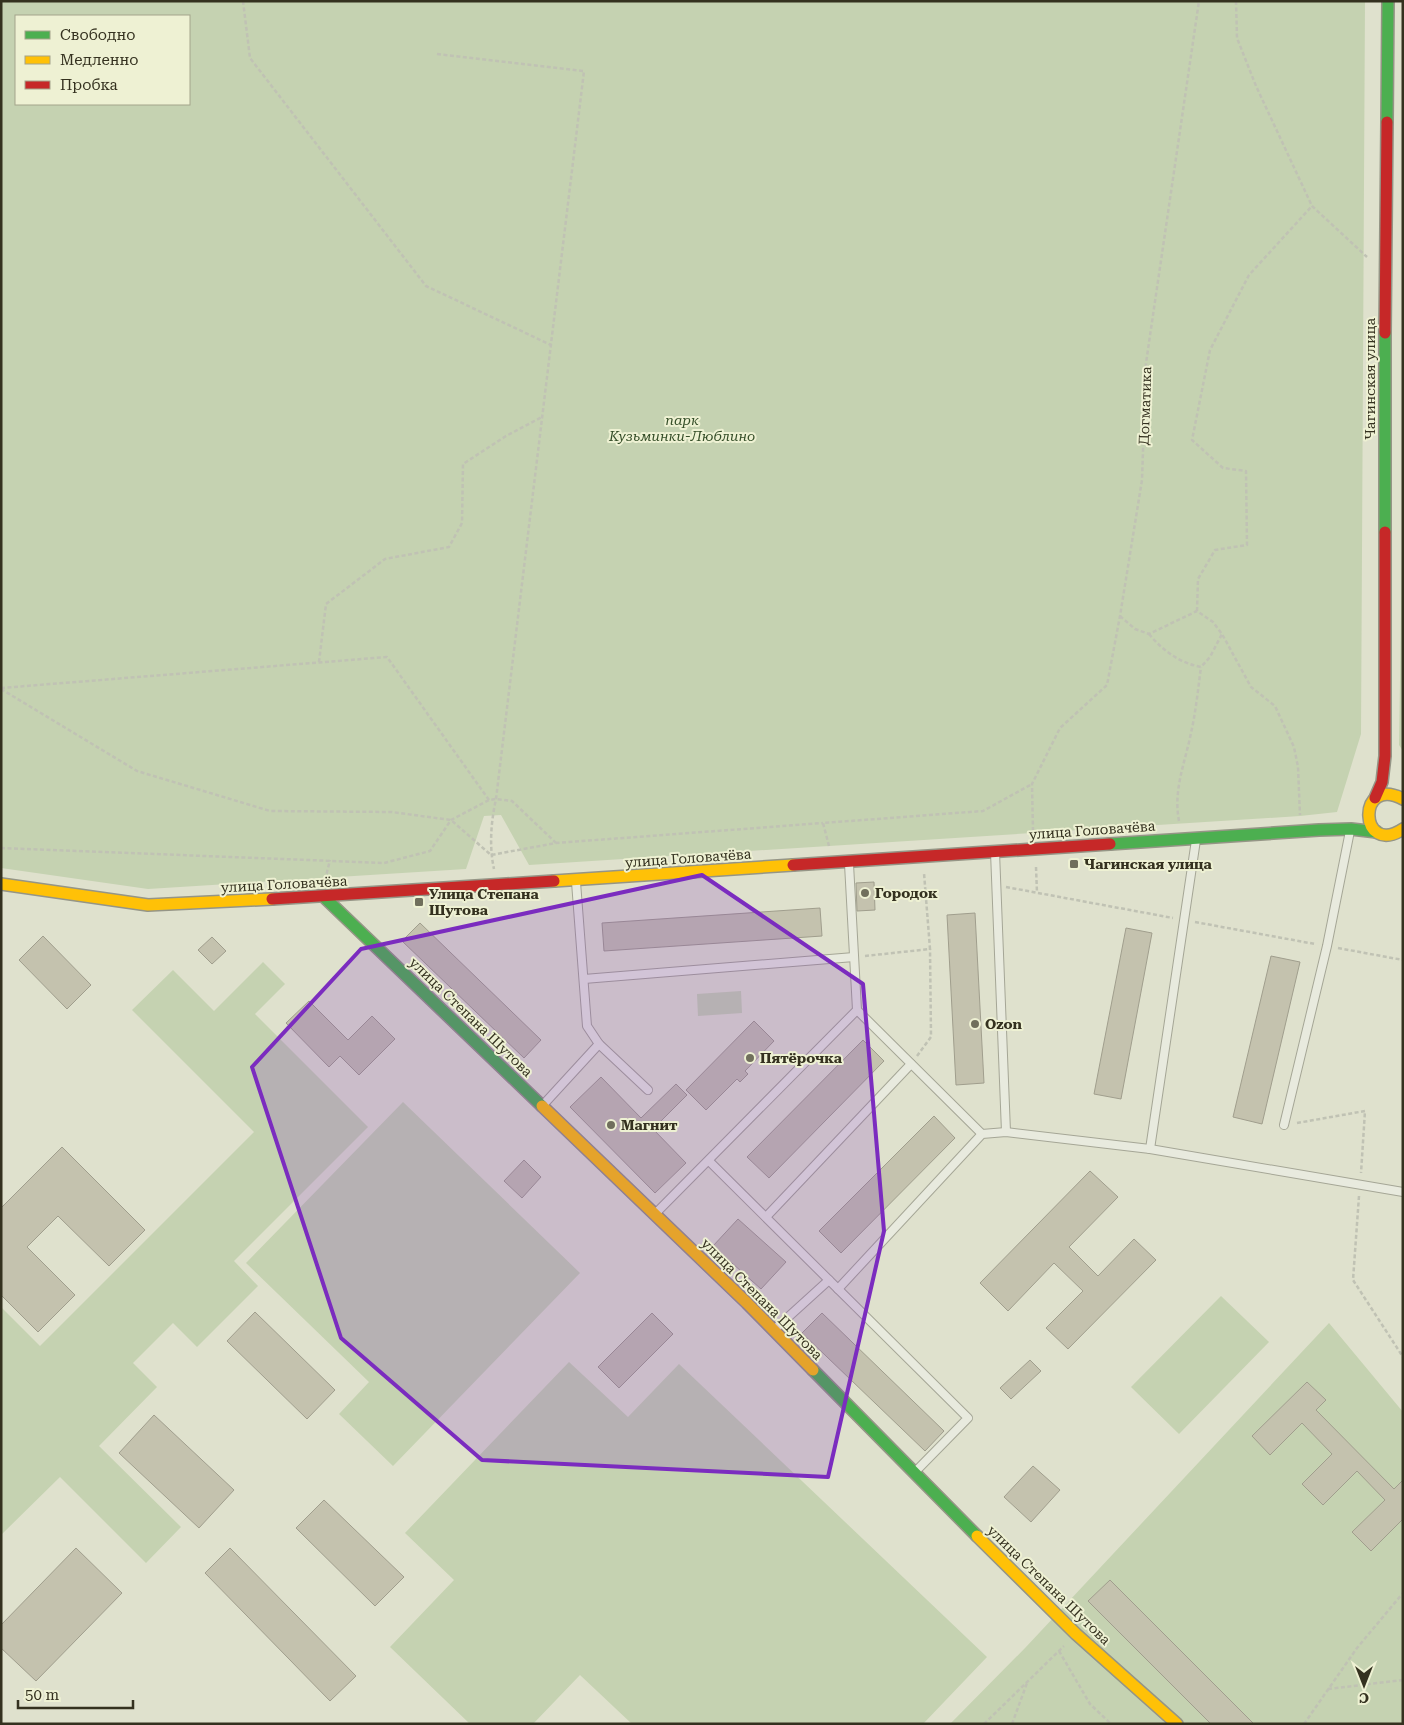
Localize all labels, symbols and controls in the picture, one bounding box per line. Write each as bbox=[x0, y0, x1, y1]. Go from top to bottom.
legend bbox=[15, 15, 190, 105]
text: Свободно bbox=[60, 26, 135, 44]
text: Медленно bbox=[60, 51, 139, 69]
text: Пробка bbox=[60, 76, 118, 94]
street label: Чагинская улица bbox=[1362, 318, 1378, 440]
street label: Догматика bbox=[1136, 366, 1154, 446]
park label: парк Кузьминки-Люблино bbox=[608, 412, 755, 444]
street label: улица Головачёва bbox=[1028, 818, 1156, 842]
street label: улица Головачёва bbox=[624, 846, 752, 870]
place label: Чагинская улица bbox=[1084, 856, 1213, 872]
marker: Чагинская улица bbox=[1068, 858, 1080, 870]
street label: улица Головачёва bbox=[220, 873, 348, 895]
place label: Городок bbox=[875, 885, 938, 901]
place label: Улица Степана Шутова bbox=[429, 886, 539, 918]
marker: Городок bbox=[859, 887, 871, 899]
marker: Улица Степана Шутова bbox=[413, 896, 425, 908]
street label: улица Степана Шутова bbox=[406, 954, 536, 1080]
place label: Ozon bbox=[985, 1016, 1023, 1032]
marker: Ozon bbox=[969, 1018, 981, 1030]
place label: Пятёрочка bbox=[760, 1050, 843, 1066]
marker: Пятёрочка bbox=[744, 1052, 756, 1064]
place label: Магнит bbox=[621, 1117, 678, 1133]
marker: Магнит bbox=[605, 1119, 617, 1131]
street label: улица Степана Шутова bbox=[698, 1235, 826, 1363]
street label: улица Степана Шутова bbox=[984, 1522, 1114, 1648]
north arrow bbox=[1339, 1660, 1389, 1710]
scale bar bbox=[18, 1678, 132, 1710]
text: 50 m bbox=[25, 1686, 60, 1704]
text: С bbox=[1359, 1690, 1369, 1706]

